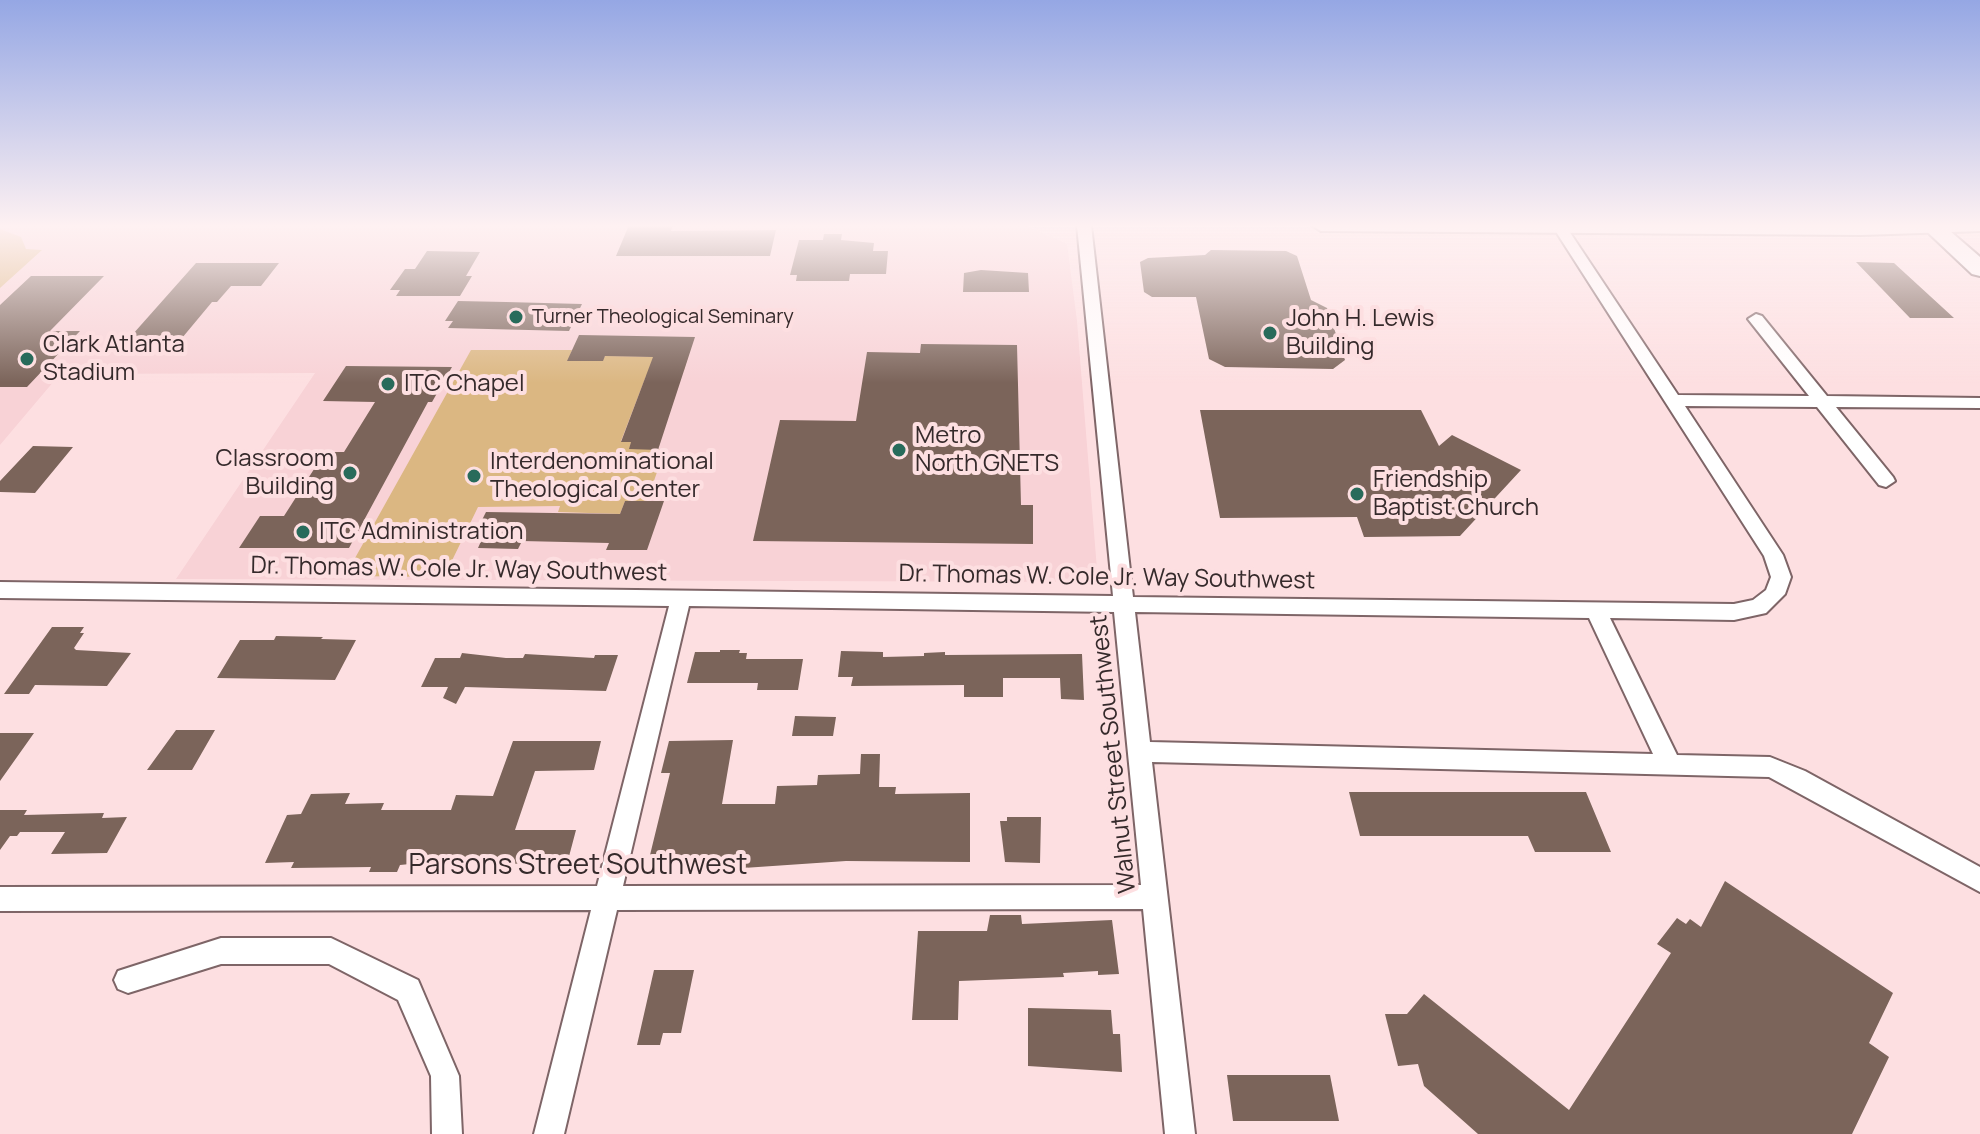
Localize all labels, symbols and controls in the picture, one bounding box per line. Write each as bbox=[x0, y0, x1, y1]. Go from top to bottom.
place label: Turner Theological Seminary bbox=[532, 305, 794, 329]
place label: John H. Lewis Building bbox=[1286, 305, 1434, 361]
marker: Turner Theological Seminary bbox=[507, 308, 525, 326]
marker: John H. Lewis Building bbox=[1261, 324, 1279, 342]
place label: Clark Atlanta Stadium bbox=[43, 331, 185, 387]
marker: Clark Atlanta Stadium bbox=[18, 350, 36, 368]
place label: ITC Chapel bbox=[404, 370, 524, 398]
marker: ITC Chapel bbox=[379, 375, 397, 393]
place label: Metro North GNETS bbox=[915, 422, 1059, 478]
marker: Metro North GNETS bbox=[890, 441, 908, 459]
place label: Classroom Building bbox=[216, 445, 334, 501]
place label: Interdenominational Theological Center bbox=[490, 448, 714, 504]
marker: Classroom Building bbox=[341, 464, 359, 482]
place label: Friendship Baptist Church bbox=[1373, 466, 1539, 522]
marker: Interdenominational Theological Center bbox=[465, 467, 483, 485]
marker: Friendship Baptist Church bbox=[1348, 485, 1366, 503]
place label: ITC Administration bbox=[319, 518, 524, 546]
marker: ITC Administration bbox=[294, 523, 312, 541]
street label: Dr. Thomas W. Cole Jr. Way Southwest bbox=[250, 552, 668, 588]
street label: Dr. Thomas W. Cole Jr. Way Southwest bbox=[898, 560, 1316, 596]
street label: Walnut Street Southwest bbox=[1085, 613, 1143, 895]
street label: Parsons Street Southwest bbox=[409, 849, 747, 883]

